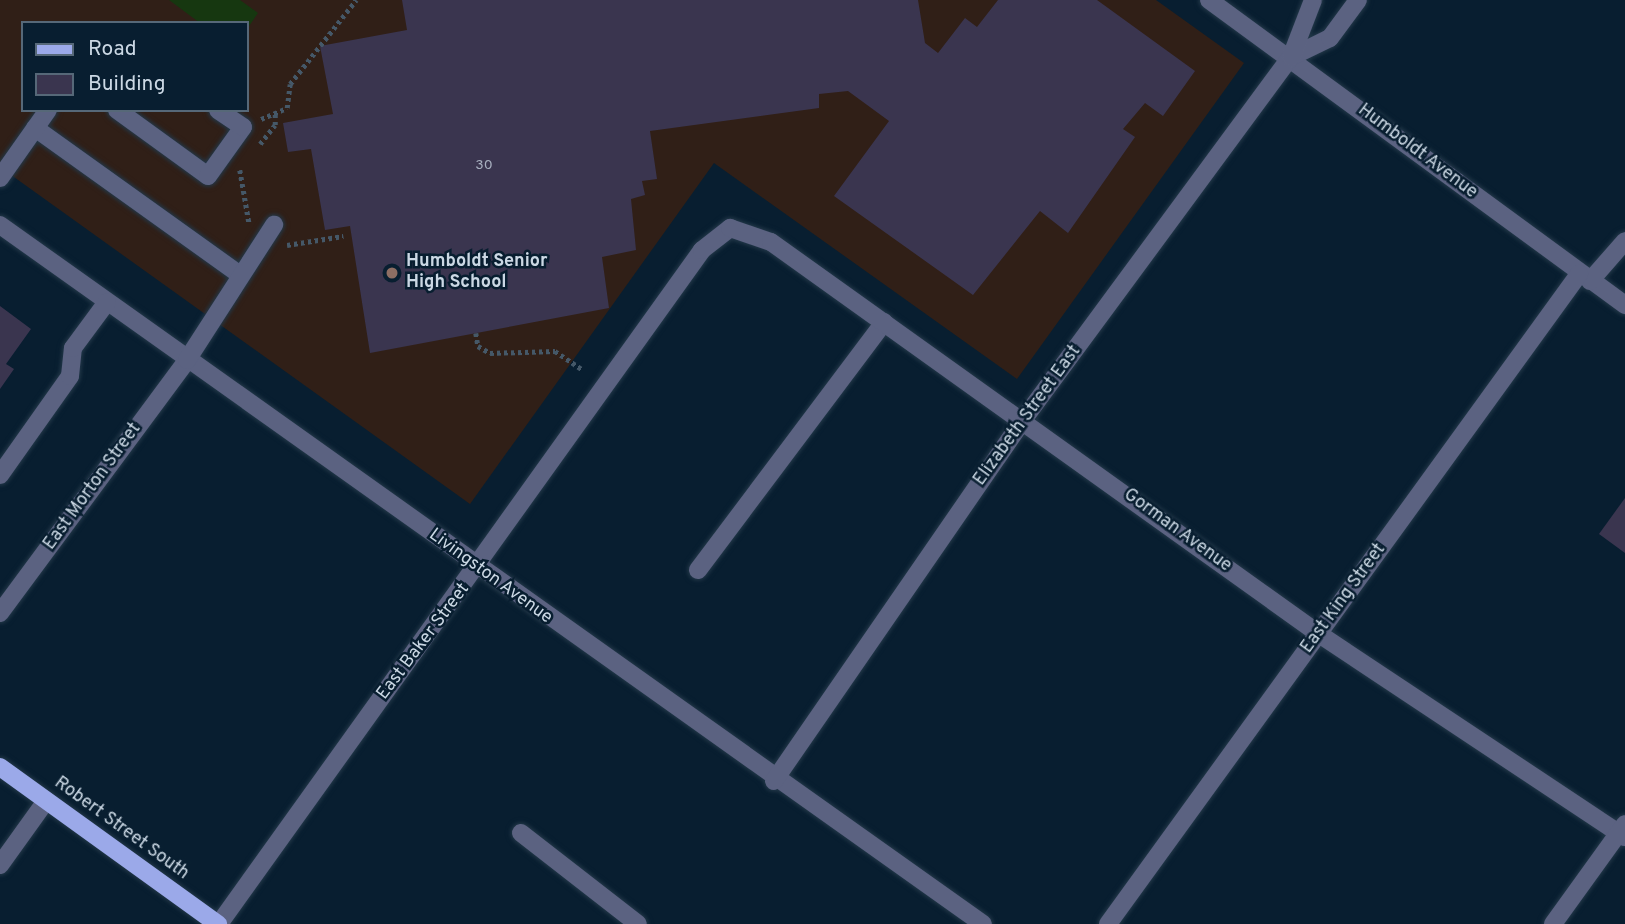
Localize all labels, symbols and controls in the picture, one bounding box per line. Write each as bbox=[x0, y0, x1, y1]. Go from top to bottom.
legend bbox=[21, 21, 248, 112]
text: Road bbox=[88, 36, 137, 63]
text: Building bbox=[88, 71, 166, 98]
street label: Humboldt Avenue bbox=[1353, 100, 1481, 204]
house number: 30 bbox=[475, 158, 493, 174]
place label: Humboldt Senior High School bbox=[406, 252, 547, 294]
marker: Humboldt Senior High School bbox=[384, 265, 400, 281]
street label: Elizabeth Street East bbox=[970, 342, 1086, 490]
street label: East Morton Street bbox=[40, 419, 146, 555]
street label: Gorman Avenue bbox=[1119, 484, 1235, 578]
street label: Livingston Avenue bbox=[424, 525, 556, 629]
street label: East King Street bbox=[1297, 540, 1391, 658]
street label: East Baker Street bbox=[373, 579, 475, 705]
street label: Robert Street South bbox=[49, 773, 193, 885]

